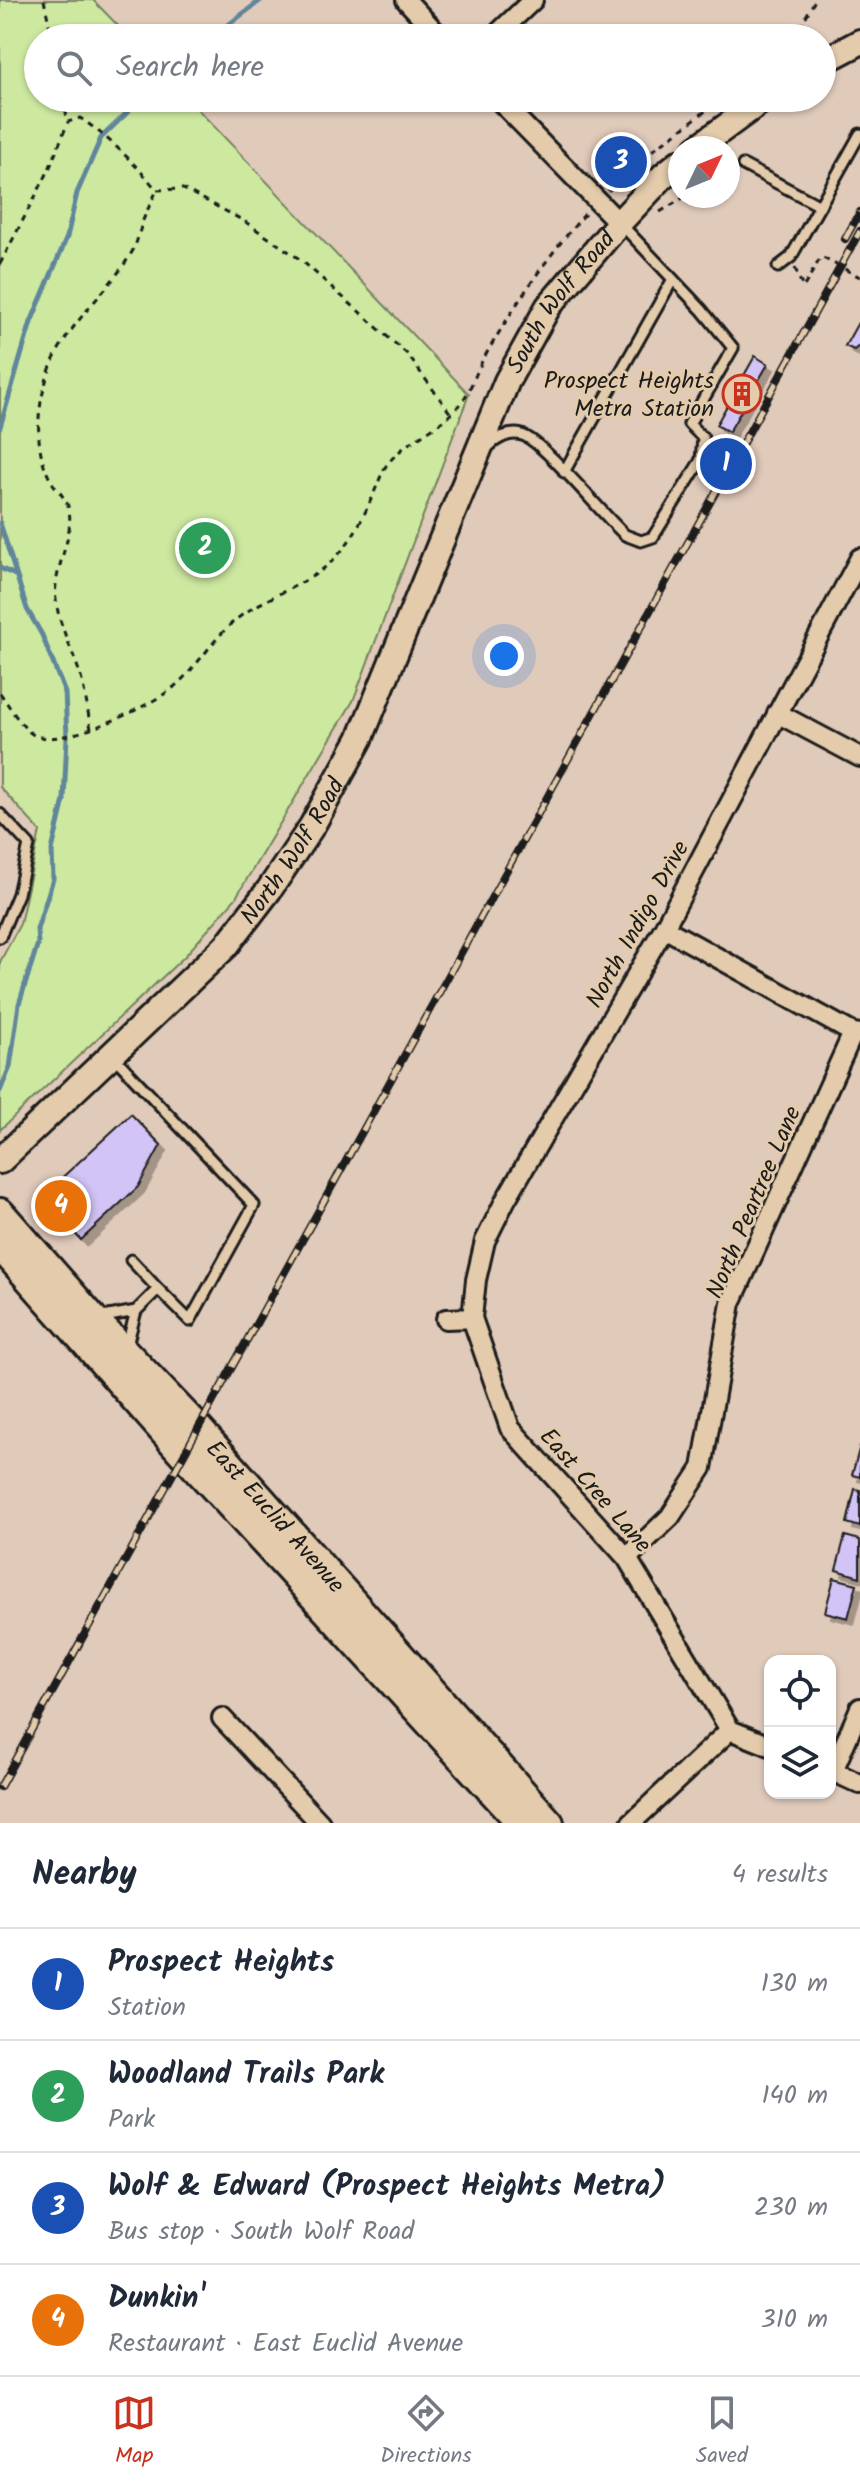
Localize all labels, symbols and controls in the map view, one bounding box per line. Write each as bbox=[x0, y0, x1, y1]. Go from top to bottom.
search box bbox=[24, 24, 836, 112]
text: Search here bbox=[116, 44, 264, 92]
icon: search bbox=[52, 46, 96, 90]
pin: 3 bbox=[595, 132, 647, 192]
north arrow bbox=[668, 136, 740, 208]
street label: South Wolf Road bbox=[497, 221, 627, 381]
place label: Prospect Heights Metra Station bbox=[544, 362, 714, 429]
building icon: Prospect Heights Metra Station bbox=[721, 373, 763, 415]
pin: 1 bbox=[700, 434, 752, 494]
pin: 2 bbox=[179, 518, 231, 578]
your location bbox=[484, 636, 524, 676]
street label: North Wolf Road bbox=[231, 770, 356, 934]
street label: North Indigo Drive bbox=[576, 833, 701, 1016]
street label: North Peartree Lane bbox=[696, 1100, 813, 1305]
pin: 4 bbox=[35, 1176, 87, 1236]
street label: East Cree Lane bbox=[529, 1419, 661, 1563]
street label: East Euclid Avenue bbox=[195, 1432, 354, 1603]
map controls bbox=[764, 1655, 836, 1799]
button: locate bbox=[764, 1655, 836, 1727]
button: layers bbox=[764, 1727, 836, 1799]
text: Nearby bbox=[32, 1848, 137, 1902]
text: 4 results bbox=[732, 1854, 828, 1896]
text: Prospect Heights bbox=[108, 1939, 334, 1987]
text: 1 bbox=[54, 1963, 62, 2005]
text: 130 m bbox=[761, 1963, 828, 2005]
text: Station bbox=[108, 1987, 186, 2029]
text: Woodland Trails Park bbox=[108, 2051, 384, 2099]
text: 2 bbox=[50, 2075, 66, 2117]
text: 140 m bbox=[761, 2075, 828, 2117]
text: Park bbox=[108, 2099, 155, 2141]
text: Wolf & Edward (Prospect Heights Metra) bbox=[108, 2163, 666, 2211]
text: 3 bbox=[51, 2187, 65, 2229]
text: 230 m bbox=[754, 2187, 828, 2229]
text: Bus stop · South Wolf Road bbox=[108, 2211, 414, 2253]
text: Dunkin' bbox=[108, 2275, 205, 2323]
text: 4 bbox=[51, 2299, 65, 2341]
text: 310 m bbox=[761, 2299, 828, 2341]
text: Restaurant · East Euclid Avenue bbox=[108, 2323, 463, 2365]
tab: Map bbox=[112, 2391, 156, 2474]
tab: Directions bbox=[380, 2391, 472, 2474]
tab: Saved bbox=[696, 2391, 748, 2474]

